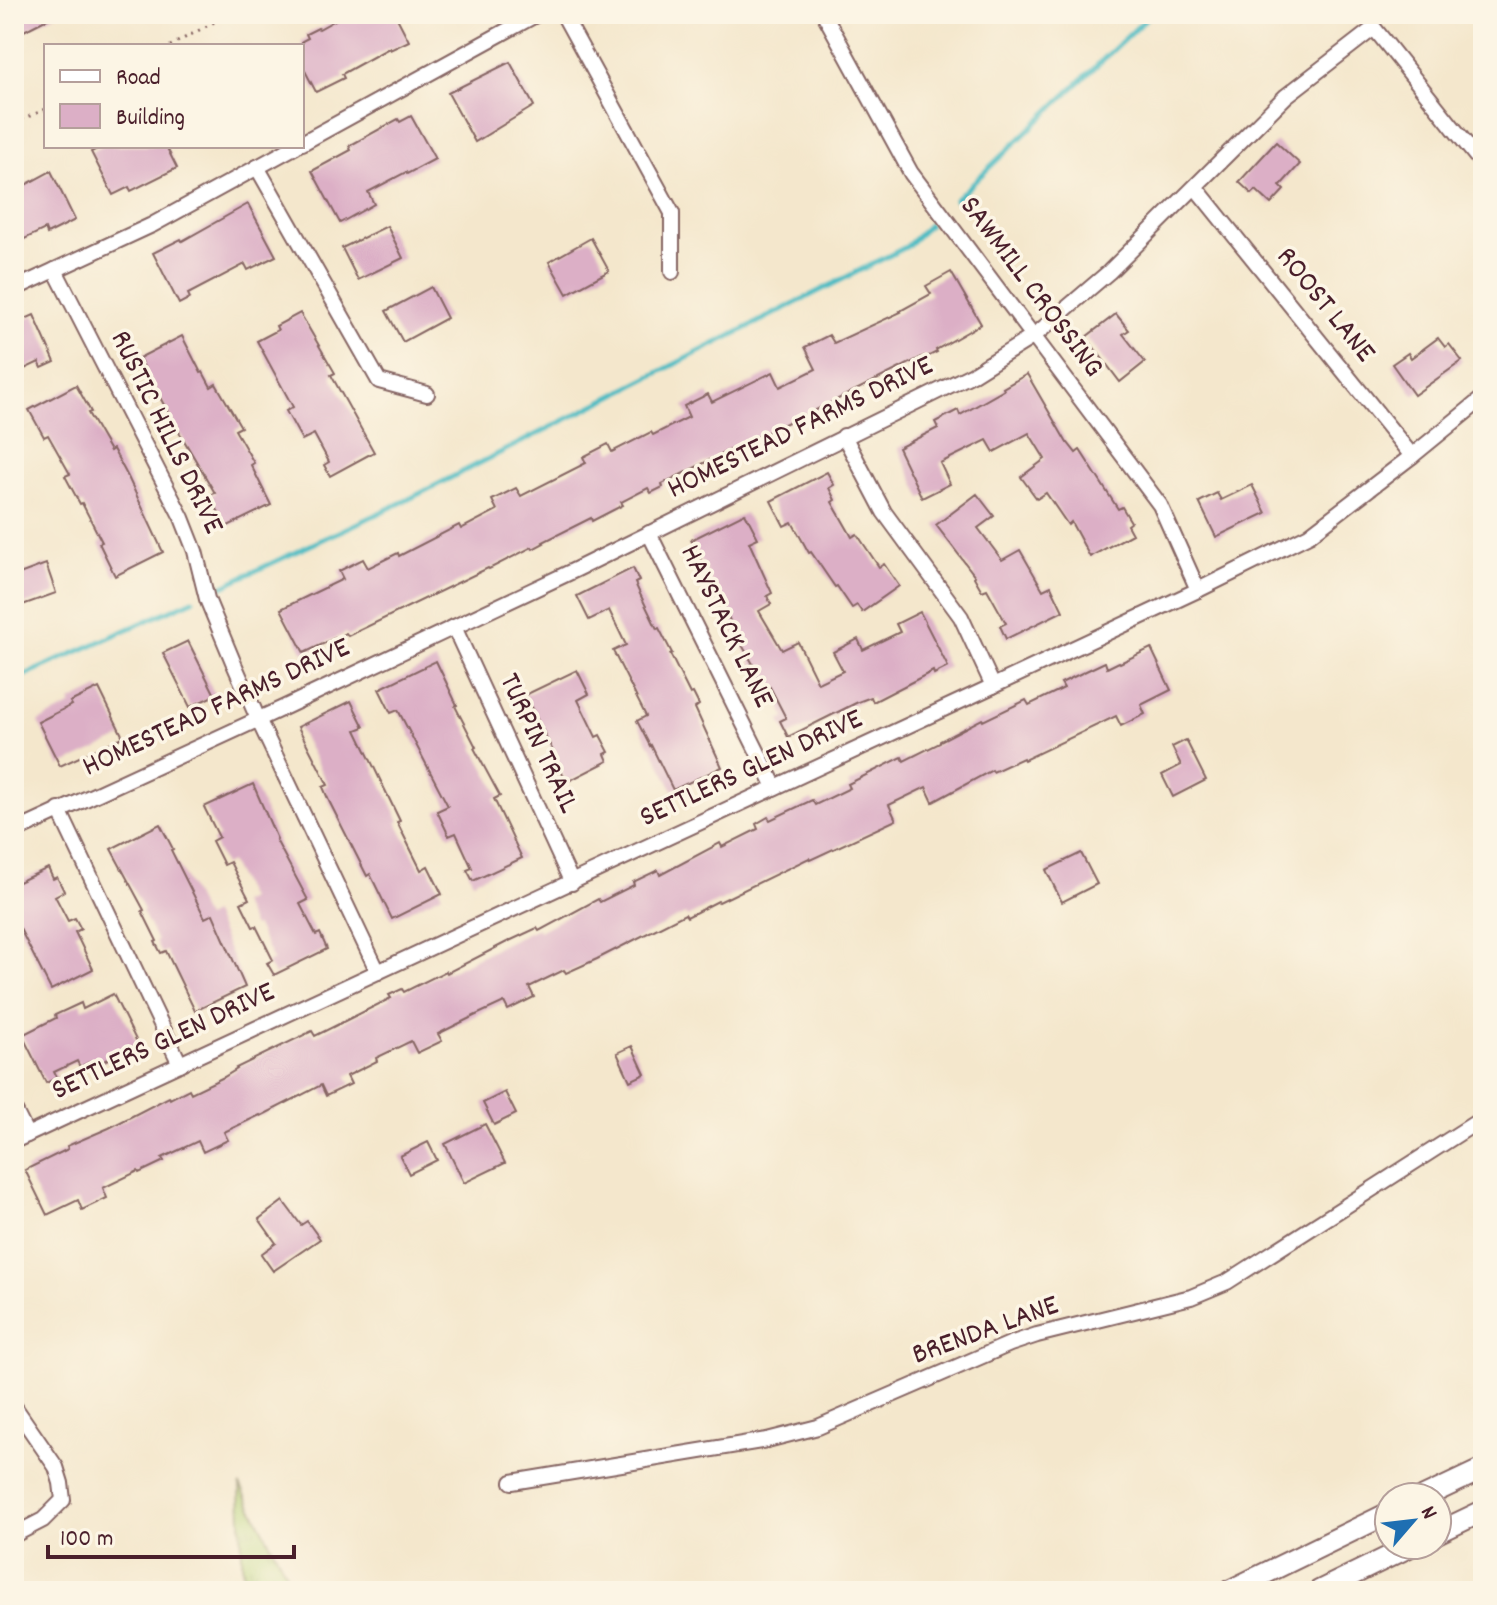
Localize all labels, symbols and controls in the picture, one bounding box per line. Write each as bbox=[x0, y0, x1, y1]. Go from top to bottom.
legend bbox=[44, 44, 304, 148]
text: Road bbox=[116, 62, 161, 96]
text: Building bbox=[116, 102, 185, 136]
street label: SAWMILL CROSSING bbox=[947, 188, 1113, 388]
street label: ROOST LANE bbox=[1264, 239, 1384, 374]
street label: RUSTIC HILLS DRIVE bbox=[97, 324, 233, 543]
street label: HOMESTEAD FARMS DRIVE bbox=[661, 346, 941, 512]
street label: HAYSTACK LANE bbox=[667, 538, 783, 716]
street label: HOMESTEAD FARMS DRIVE bbox=[76, 628, 358, 790]
street label: TURPIN TRAIL bbox=[486, 667, 588, 821]
street label: SETTLERS GLEN DRIVE bbox=[633, 699, 871, 841]
street label: SETTLERS GLEN DRIVE bbox=[45, 972, 283, 1114]
street label: BRENDA LANE bbox=[907, 1285, 1066, 1378]
north arrow bbox=[1373, 1481, 1453, 1561]
text: N bbox=[1411, 1501, 1444, 1525]
scale bar bbox=[48, 1509, 294, 1559]
text: 100 m bbox=[60, 1523, 113, 1557]

